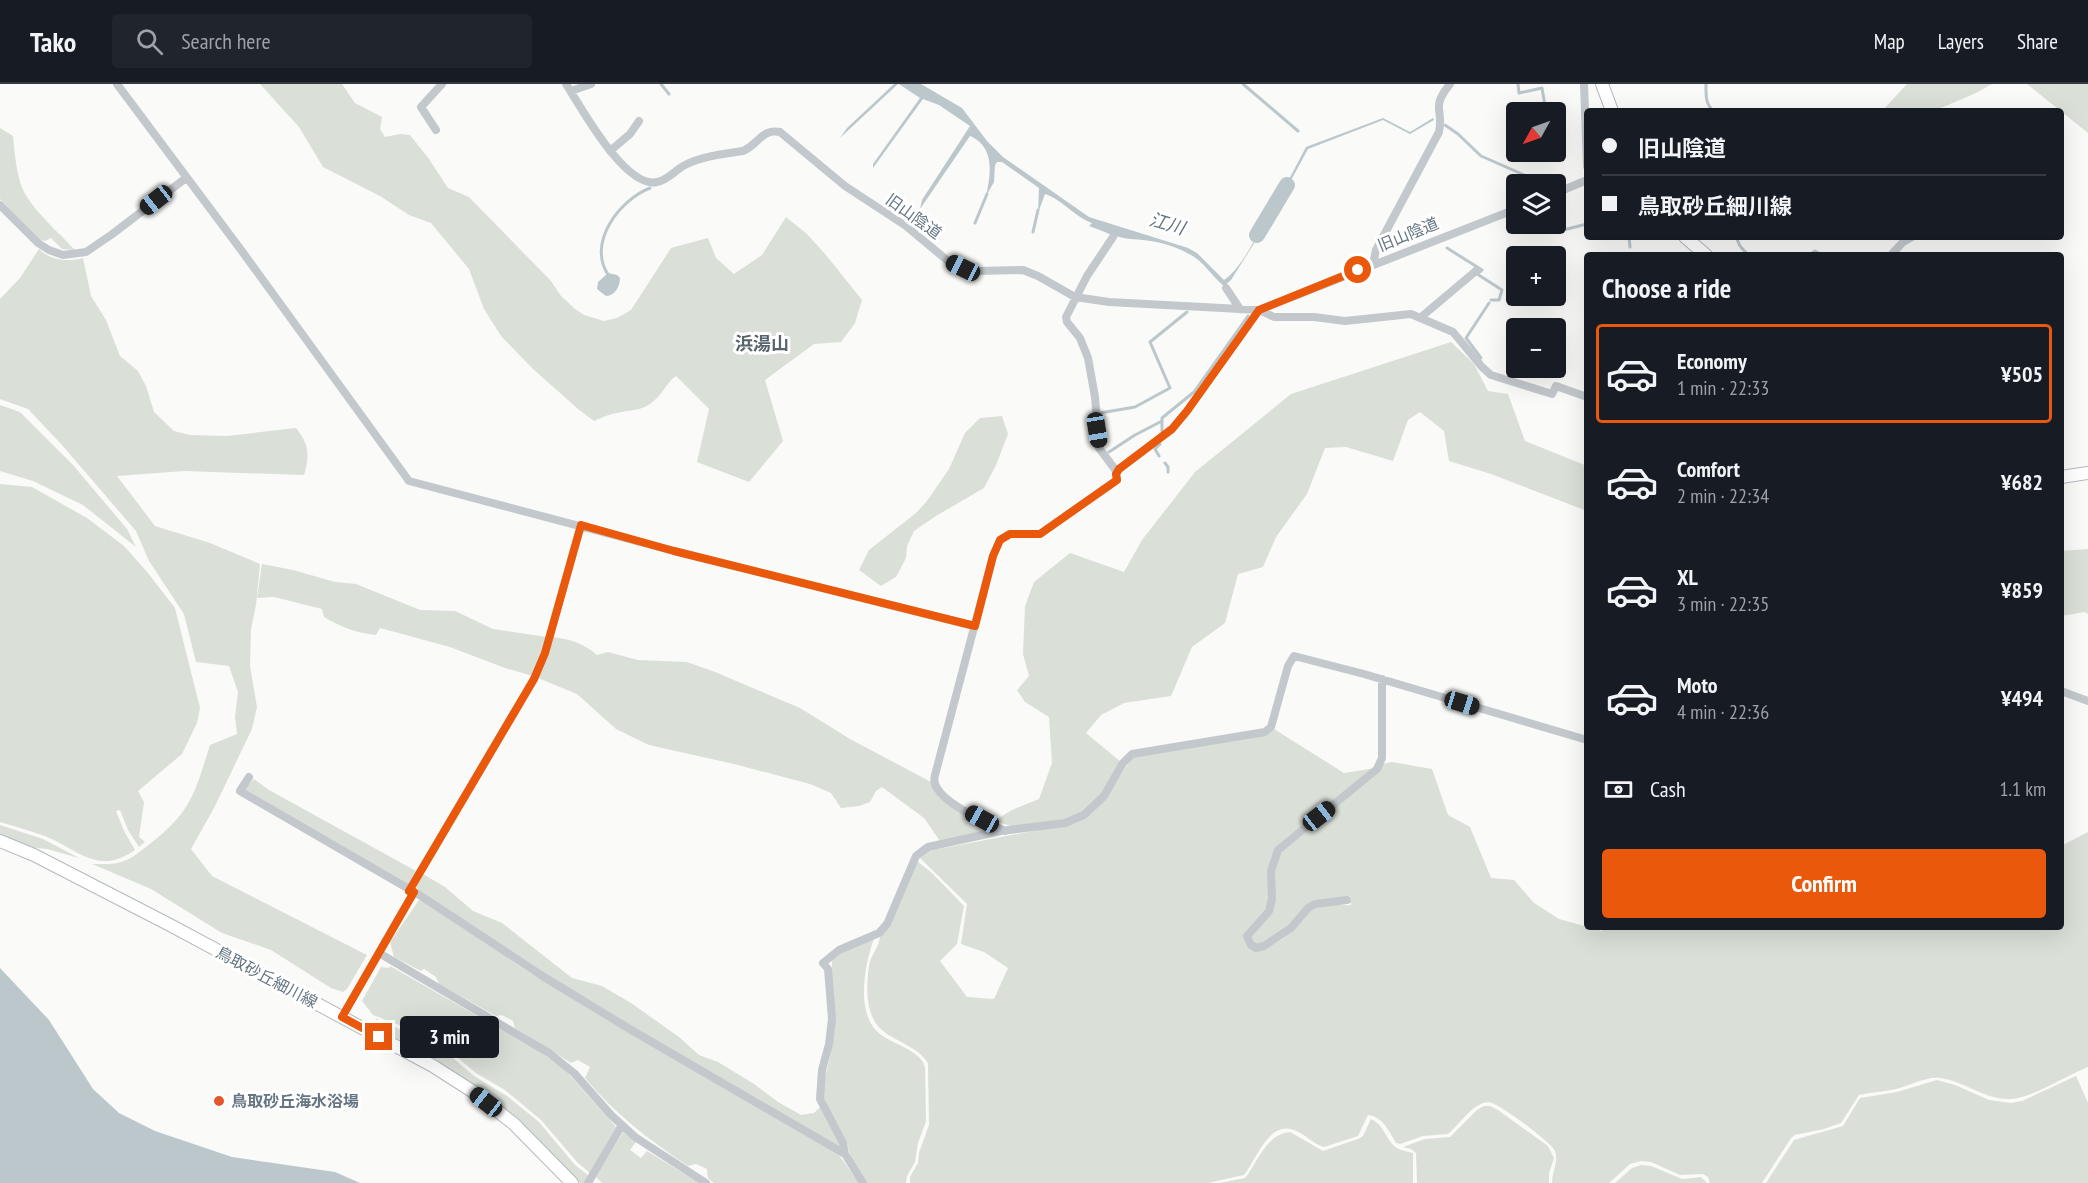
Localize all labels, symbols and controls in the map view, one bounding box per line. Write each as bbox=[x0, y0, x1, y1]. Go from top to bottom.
search box bbox=[112, 14, 532, 68]
text: Tako bbox=[30, 23, 76, 60]
icon: search bbox=[133, 25, 166, 58]
text: Search here bbox=[181, 27, 271, 55]
text: Map bbox=[1874, 28, 1905, 55]
text: Layers bbox=[1938, 28, 1984, 55]
text: Share bbox=[2017, 28, 2058, 55]
north arrow bbox=[1506, 102, 1566, 162]
map controls bbox=[1506, 102, 1566, 378]
text: 旧山陰道 bbox=[1638, 134, 1726, 162]
button: layers bbox=[1506, 174, 1566, 234]
car bbox=[136, 182, 176, 218]
street label: 旧山陰道 bbox=[882, 189, 946, 243]
text: 鳥取砂丘細川線 bbox=[1638, 192, 1792, 220]
water label: 江川 bbox=[1147, 208, 1190, 240]
street label: 旧山陰道 bbox=[1375, 213, 1441, 255]
button: + bbox=[1506, 246, 1566, 306]
car bbox=[943, 252, 983, 284]
route start bbox=[1344, 256, 1371, 283]
text: Choose a ride bbox=[1602, 271, 1731, 305]
button: − bbox=[1506, 318, 1566, 378]
district label: 浜湯山 bbox=[735, 332, 789, 355]
icon: car bbox=[1605, 347, 1659, 401]
text: Economy bbox=[1677, 347, 1747, 375]
text: ¥505 bbox=[2001, 360, 2043, 388]
text: 1 min · 22:33 bbox=[1677, 375, 1769, 401]
car bbox=[1085, 411, 1109, 449]
icon: car bbox=[1605, 455, 1659, 509]
text: Comfort bbox=[1677, 455, 1740, 483]
text: ¥682 bbox=[2001, 468, 2043, 496]
text: 2 min · 22:34 bbox=[1677, 483, 1769, 509]
icon: car bbox=[1605, 563, 1659, 617]
text: XL bbox=[1677, 563, 1698, 591]
text: ¥859 bbox=[2001, 576, 2043, 604]
text: 3 min · 22:35 bbox=[1677, 591, 1769, 617]
icon: car bbox=[1605, 671, 1659, 725]
text: Moto bbox=[1677, 671, 1718, 699]
text: ¥494 bbox=[2001, 684, 2043, 712]
car bbox=[1442, 689, 1482, 717]
text: 4 min · 22:36 bbox=[1677, 699, 1769, 725]
icon: cash bbox=[1602, 773, 1635, 806]
text: Cash bbox=[1650, 775, 1686, 803]
text: 1.1 km bbox=[1999, 776, 2046, 802]
car bbox=[1299, 798, 1339, 834]
car bbox=[962, 802, 1002, 836]
button: Confirm bbox=[1602, 849, 2046, 918]
street label: 鳥取砂丘細川線 bbox=[213, 942, 321, 1012]
callout: 3 min bbox=[400, 1016, 499, 1058]
route end bbox=[365, 1023, 392, 1050]
text: 3 min bbox=[429, 1024, 470, 1050]
car bbox=[466, 1084, 506, 1120]
place label: 鳥取砂丘海水浴場 bbox=[231, 1091, 359, 1111]
marker: 鳥取砂丘海水浴場 bbox=[212, 1094, 226, 1108]

